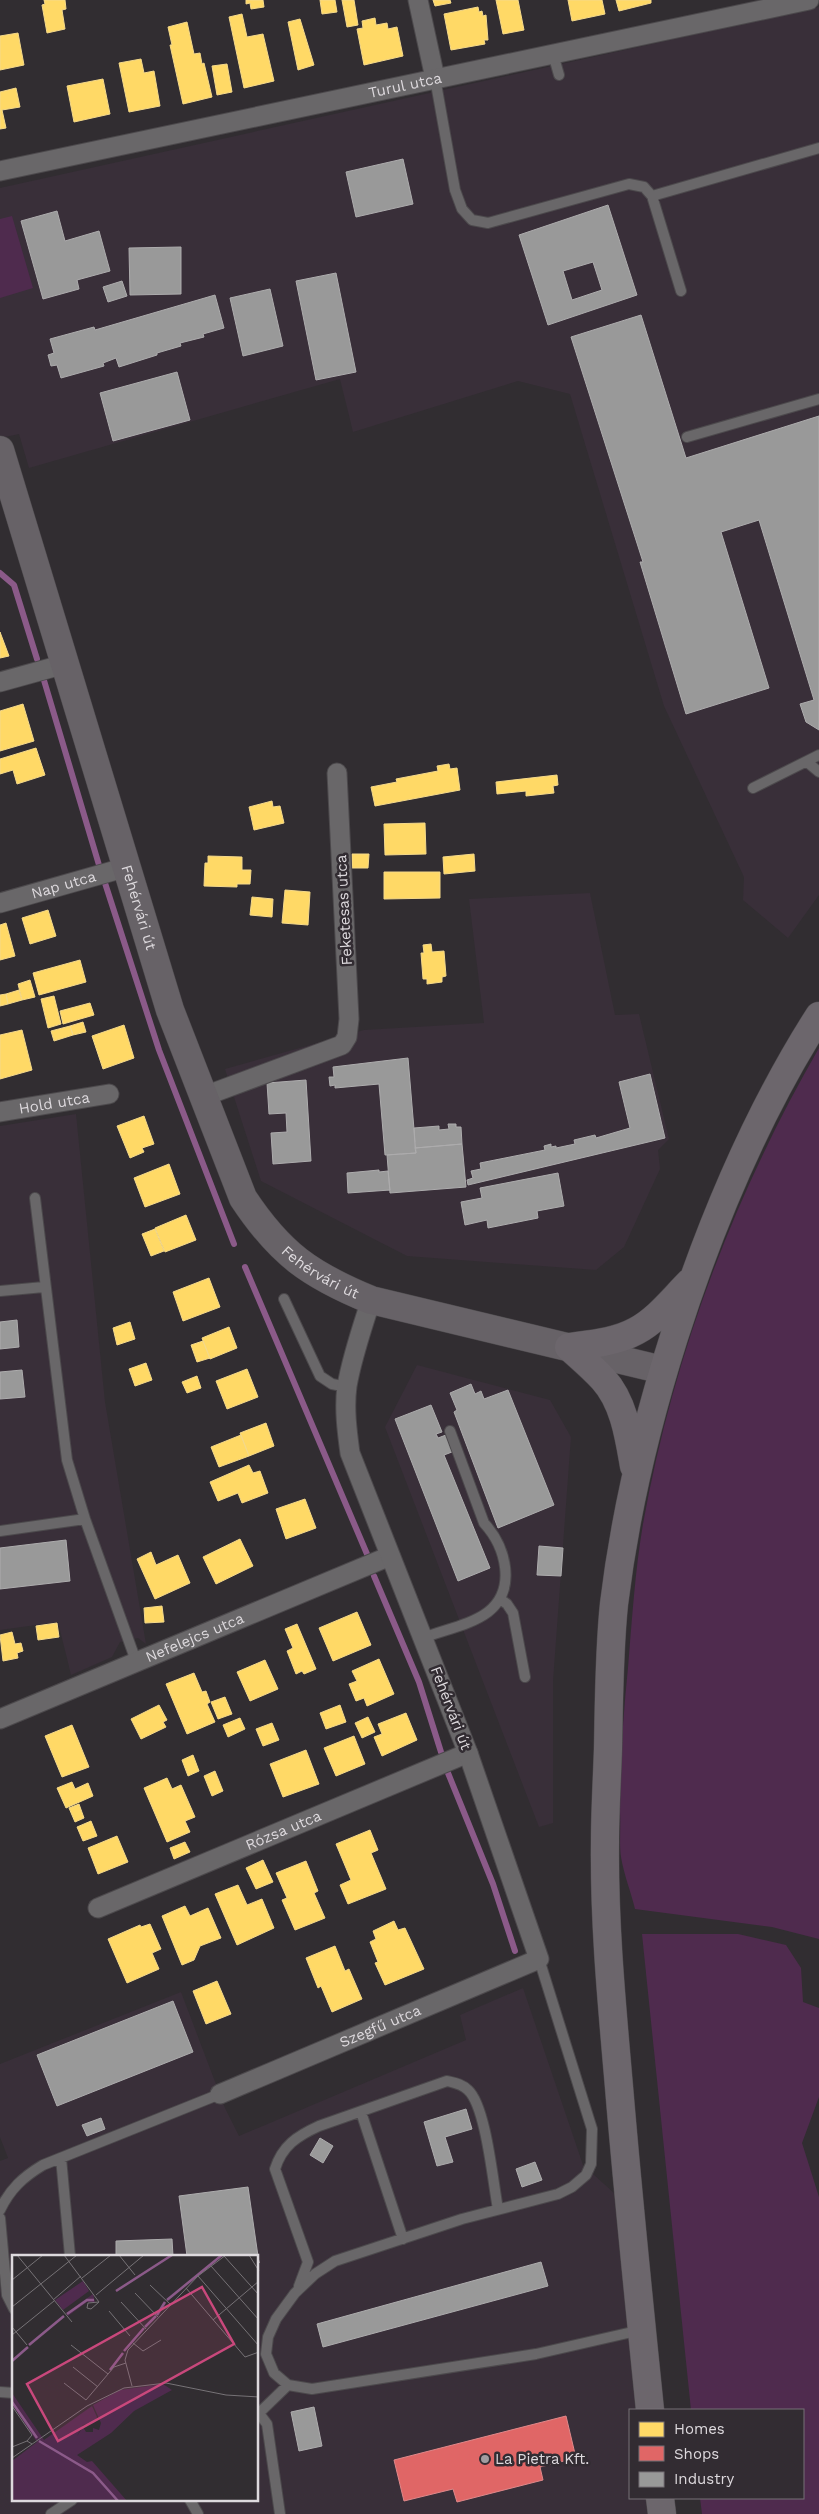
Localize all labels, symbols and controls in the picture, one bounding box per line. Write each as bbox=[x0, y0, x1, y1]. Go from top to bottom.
street label: Turul utca bbox=[367, 69, 444, 102]
street label: Feketesas utca bbox=[332, 854, 356, 966]
street label: Fehérvári út bbox=[117, 863, 160, 953]
street label: Nap utca bbox=[29, 867, 98, 903]
street label: Hold utca bbox=[18, 1088, 91, 1118]
street label: Fehérvári út bbox=[278, 1242, 362, 1303]
street label: Nefelejcs utca bbox=[143, 1609, 247, 1666]
street label: Fehérvári út bbox=[427, 1664, 475, 1753]
street label: Rózsa utca bbox=[243, 1806, 324, 1854]
street label: Szegfű utca bbox=[337, 2001, 424, 2051]
inset map bbox=[12, 2255, 259, 2502]
legend bbox=[629, 2409, 804, 2499]
text: Homes bbox=[674, 2420, 725, 2438]
text: Shops bbox=[674, 2445, 719, 2463]
place label: La Pietra Kft. bbox=[495, 2450, 589, 2468]
marker: La Pietra Kft. bbox=[479, 2453, 491, 2465]
text: Industry bbox=[674, 2470, 735, 2488]

